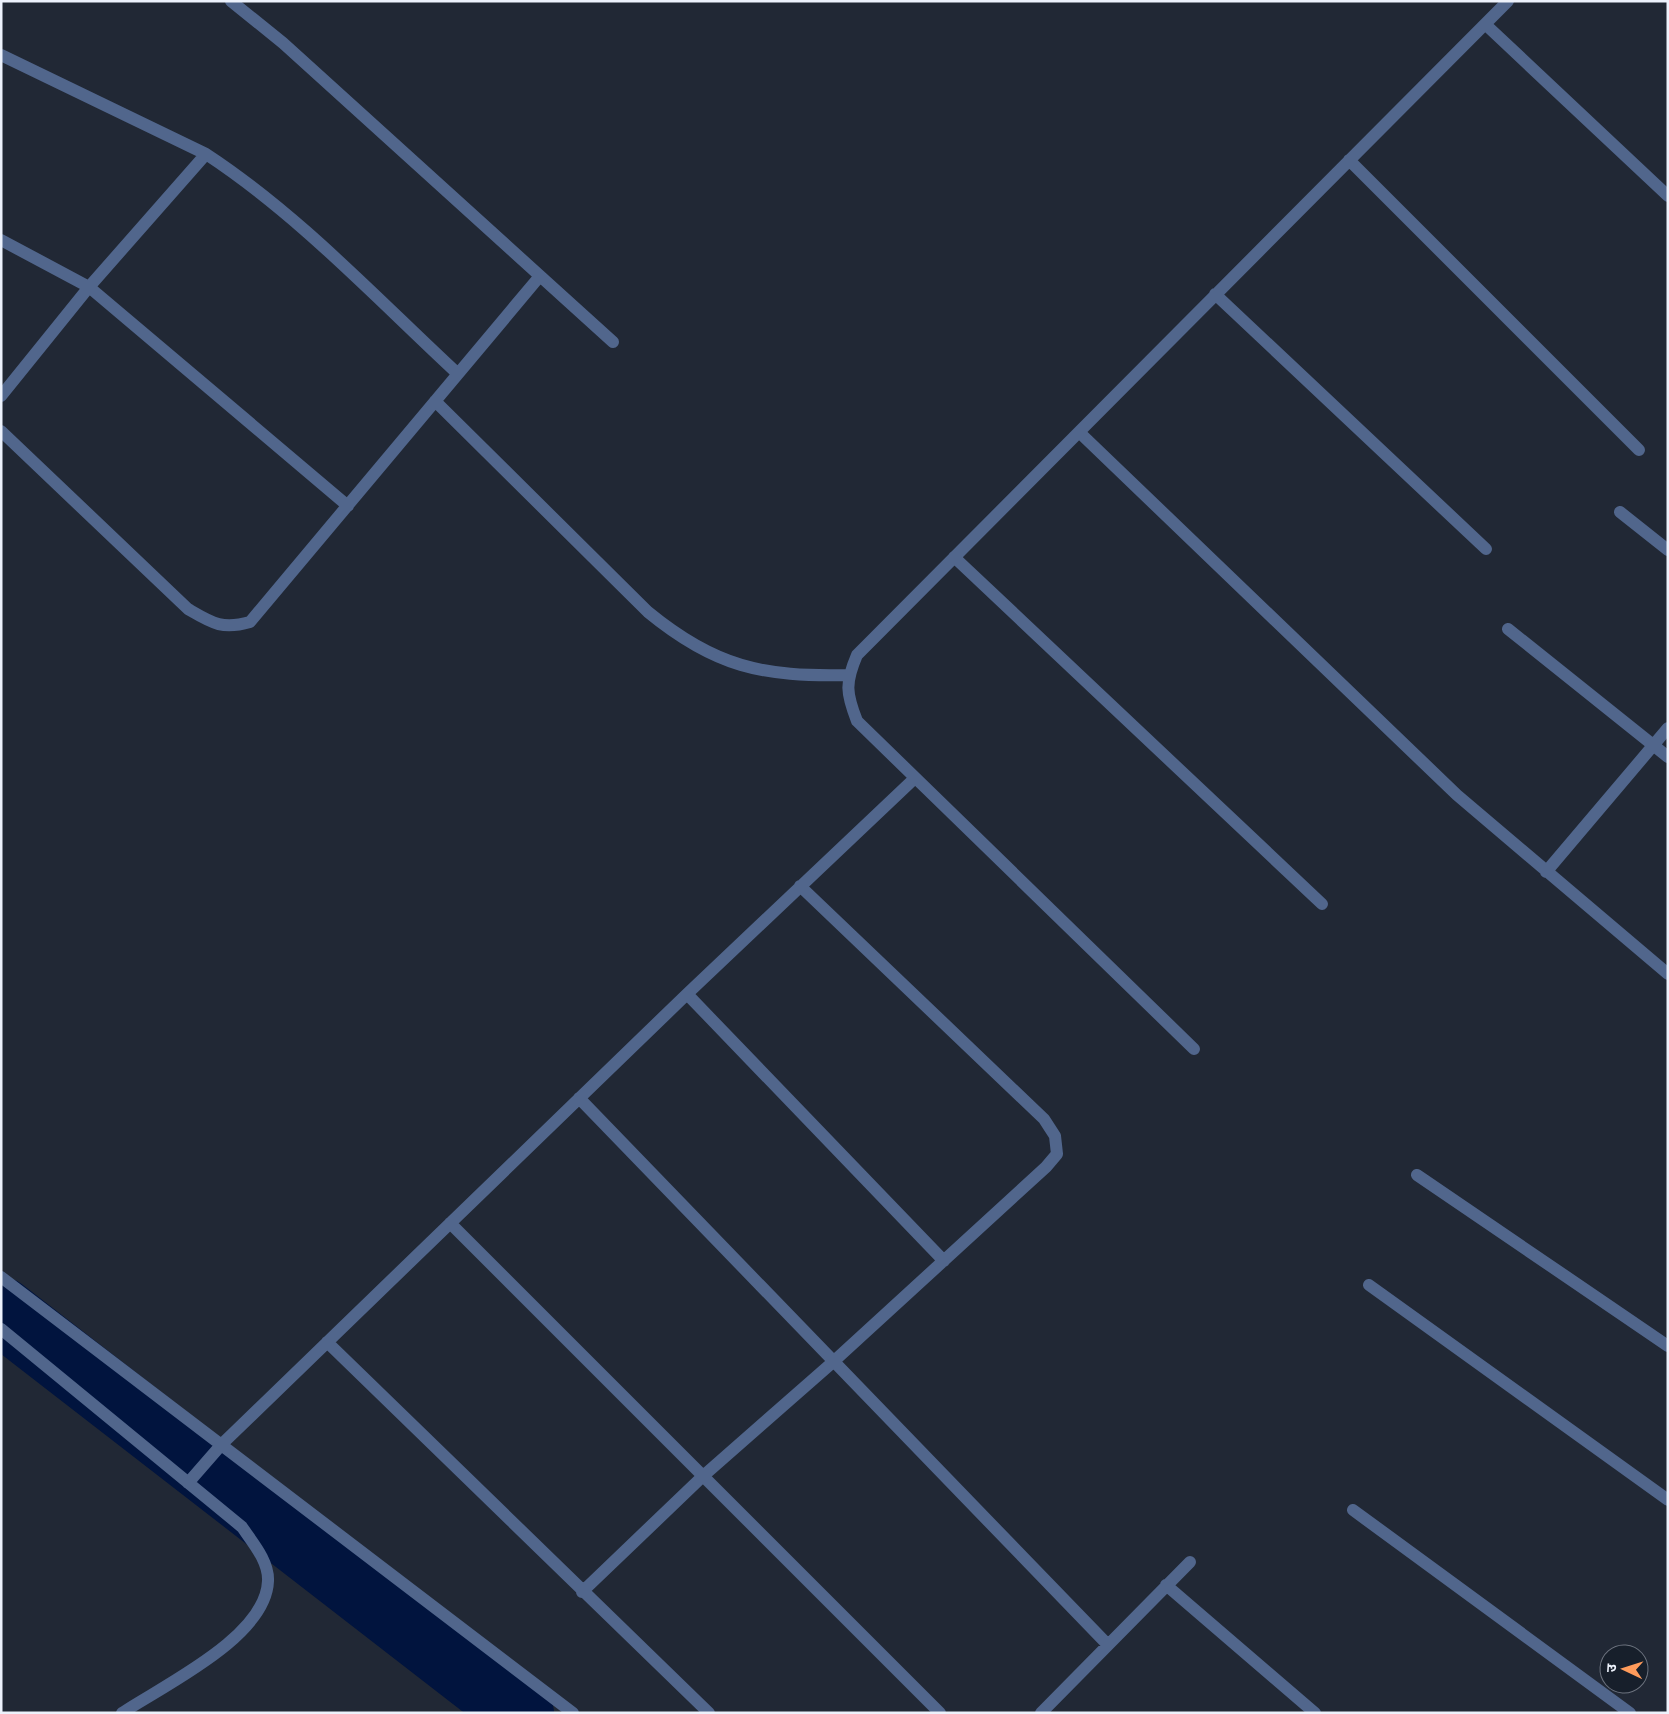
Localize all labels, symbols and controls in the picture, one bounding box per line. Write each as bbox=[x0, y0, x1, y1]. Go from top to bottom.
north arrow bbox=[1599, 1644, 1649, 1694]
text: उ bbox=[1603, 1663, 1620, 1673]

